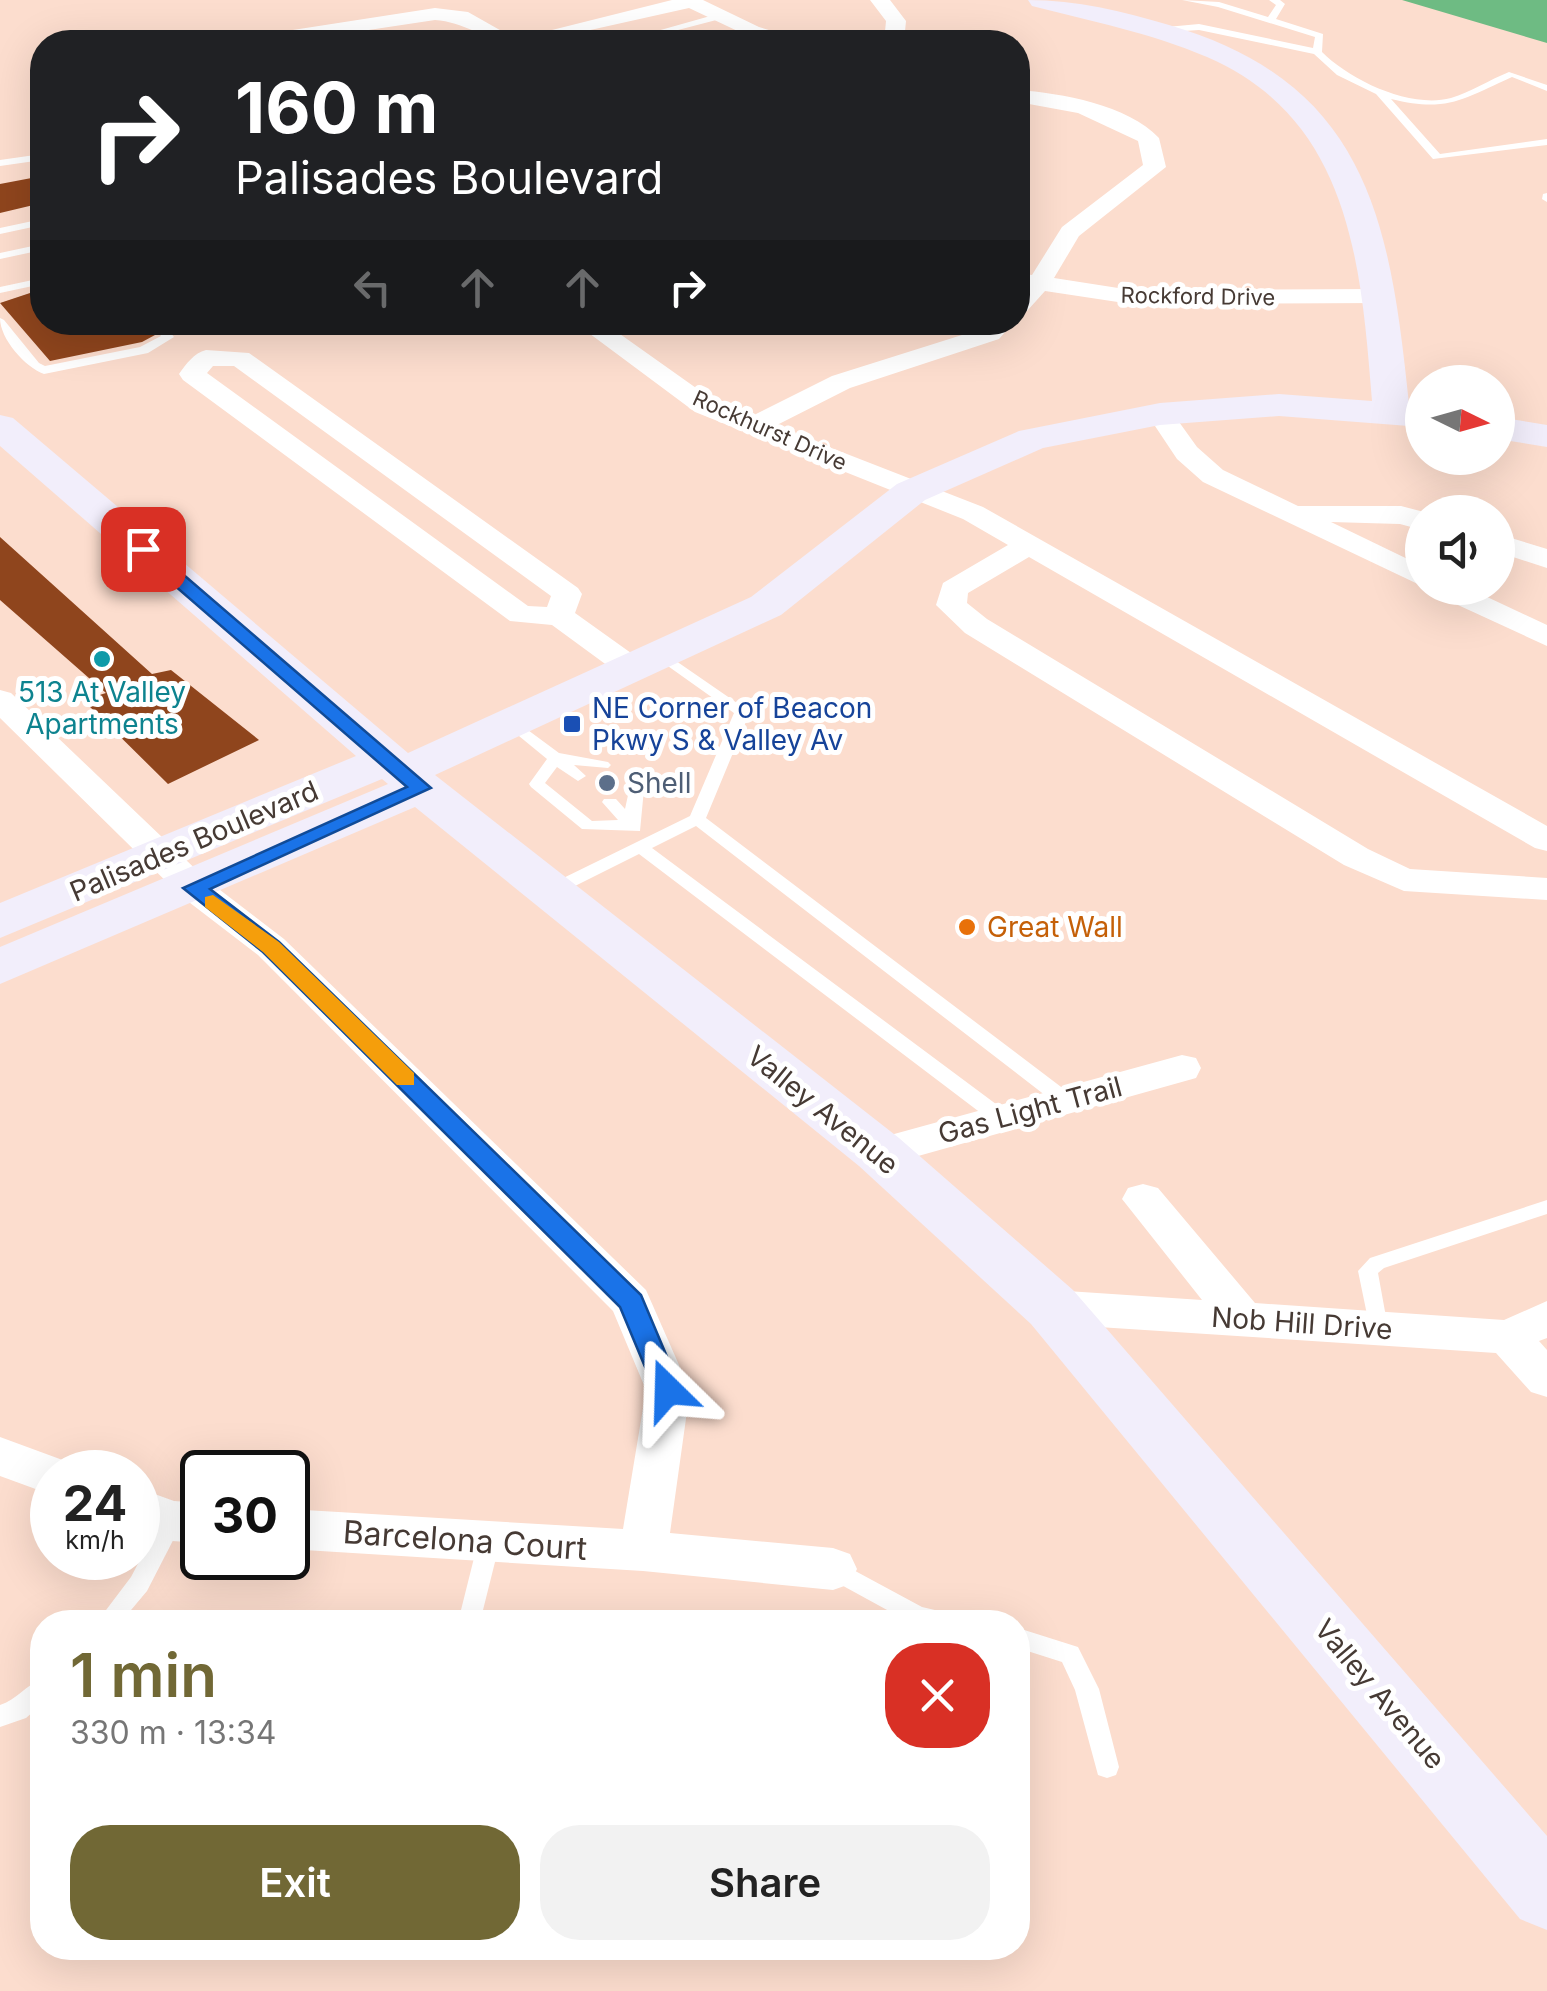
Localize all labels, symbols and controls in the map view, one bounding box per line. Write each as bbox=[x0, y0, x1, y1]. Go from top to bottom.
text: 160 m bbox=[235, 65, 438, 150]
icon: right bbox=[70, 70, 200, 200]
text: Palisades Boulevard bbox=[235, 150, 663, 205]
icon: left bbox=[345, 260, 400, 315]
icon: ahead bbox=[450, 260, 505, 315]
icon: ahead bbox=[555, 260, 610, 315]
icon: right bbox=[660, 260, 715, 315]
street label: Rockford Drive bbox=[1121, 282, 1275, 310]
north arrow bbox=[1405, 365, 1515, 475]
map controls bbox=[1405, 365, 1515, 605]
street label: Rockhurst Drive bbox=[689, 384, 851, 476]
button: sound bbox=[1405, 495, 1515, 605]
pin bbox=[101, 507, 186, 592]
icon: arrive bbox=[116, 522, 171, 577]
marker: 513 At Valley Apartments bbox=[91, 648, 113, 670]
place label: 513 At Valley Apartments bbox=[18, 675, 186, 741]
place label: NE Corner of Beacon Pkwy S & Valley Av bbox=[592, 691, 872, 757]
marker: NE Corner of Beacon Pkwy S & Valley Av bbox=[561, 713, 583, 735]
place label: Shell bbox=[627, 766, 691, 800]
marker: Shell bbox=[596, 772, 618, 794]
street label: Palisades Boulevard bbox=[65, 773, 323, 909]
place label: Great Wall bbox=[987, 910, 1123, 944]
marker: Great Wall bbox=[956, 916, 978, 938]
street label: Valley Avenue bbox=[740, 1039, 906, 1181]
street label: Gas Light Trail bbox=[934, 1069, 1126, 1151]
street label: Nob Hill Drive bbox=[1210, 1300, 1394, 1346]
position arrow bbox=[616, 1338, 720, 1442]
speed limit sign: 30 bbox=[180, 1450, 310, 1580]
text: 24 bbox=[63, 1473, 127, 1533]
street label: Barcelona Court bbox=[342, 1512, 588, 1568]
text: km/h bbox=[65, 1525, 125, 1555]
street label: Valley Avenue bbox=[1308, 1612, 1452, 1776]
text: 1 min bbox=[70, 1639, 217, 1711]
button: close bbox=[885, 1643, 990, 1748]
text: 330 m · 13:34 bbox=[70, 1713, 276, 1752]
button: Exit bbox=[70, 1825, 520, 1940]
button: Share bbox=[540, 1825, 990, 1940]

